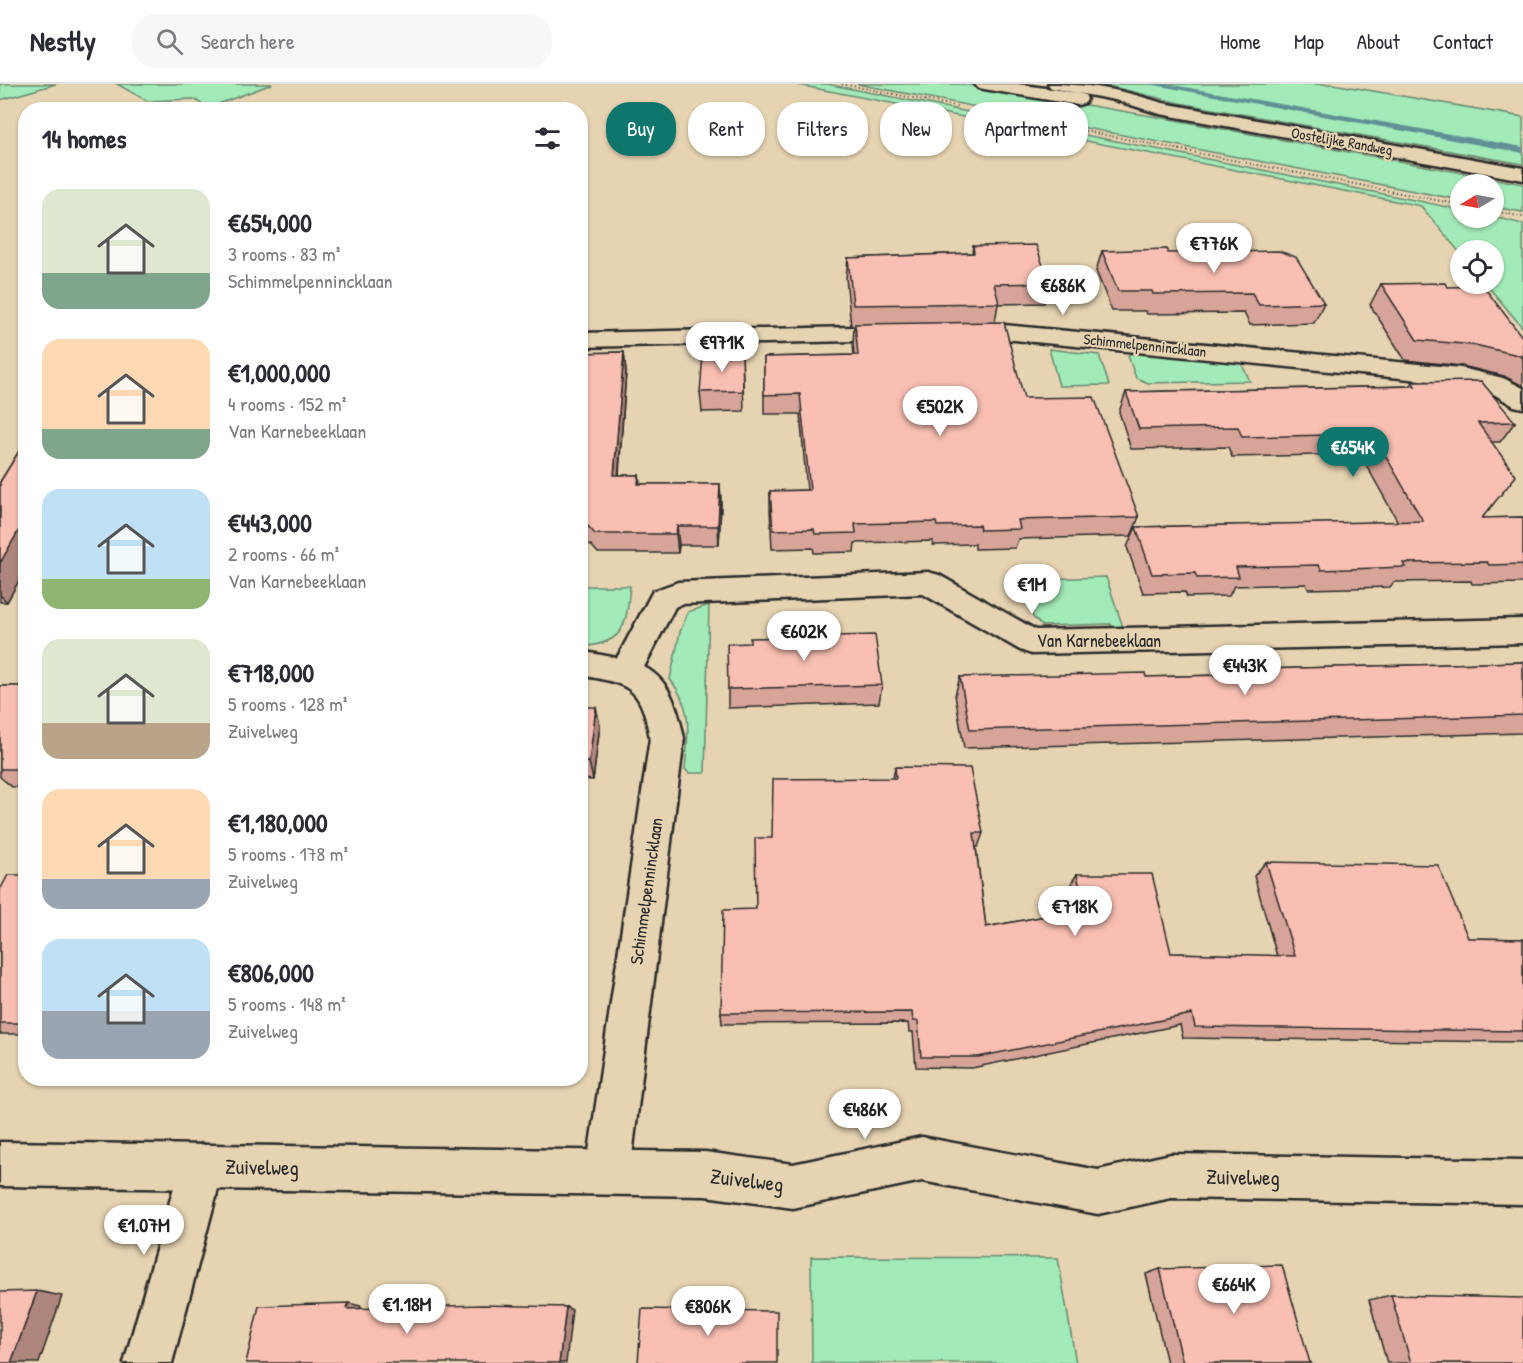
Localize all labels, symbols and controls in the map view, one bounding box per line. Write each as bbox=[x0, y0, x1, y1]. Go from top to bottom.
search box bbox=[132, 14, 552, 68]
text: Nestly bbox=[30, 22, 96, 60]
icon: search bbox=[153, 25, 186, 58]
text: Search here bbox=[201, 26, 295, 56]
text: Home bbox=[1220, 27, 1261, 56]
text: Map bbox=[1294, 27, 1324, 56]
text: About bbox=[1357, 27, 1400, 56]
text: Contact bbox=[1433, 27, 1493, 56]
chip: Buy bbox=[606, 102, 676, 156]
chip: Rent bbox=[688, 102, 765, 156]
chip: Filters bbox=[777, 102, 868, 156]
chip: New bbox=[880, 102, 952, 156]
chip: Apartment bbox=[964, 102, 1088, 156]
text: 14 homes bbox=[42, 121, 127, 156]
icon: filters bbox=[531, 122, 564, 155]
street label: Oostelijke Randweg bbox=[1290, 122, 1395, 160]
north arrow bbox=[1450, 174, 1504, 228]
map controls bbox=[1450, 174, 1504, 294]
text: €654,000 bbox=[228, 205, 312, 240]
icon: home bbox=[90, 213, 162, 285]
pin: €776K bbox=[1172, 223, 1256, 274]
text: €776K bbox=[1190, 229, 1238, 256]
text: 3 rooms · 83 m² bbox=[228, 240, 340, 267]
button: locate bbox=[1450, 240, 1504, 294]
pin: €686K bbox=[1021, 265, 1105, 316]
text: Schimmelpennincklaan bbox=[228, 267, 393, 294]
text: €686K bbox=[1041, 271, 1085, 298]
pin: €971K bbox=[680, 322, 764, 373]
text: €971K bbox=[700, 328, 744, 355]
street label: Schimmelpennincklaan bbox=[1083, 328, 1208, 362]
text: €1,000,000 bbox=[228, 355, 330, 390]
icon: home bbox=[90, 363, 162, 435]
pin: €502K bbox=[898, 386, 982, 437]
text: 4 rooms · 152 m² bbox=[228, 390, 346, 417]
text: €502K bbox=[917, 392, 963, 419]
text: Van Karnebeeklaan bbox=[228, 417, 366, 444]
pin: €654K bbox=[1311, 427, 1395, 478]
text: €654K bbox=[1331, 433, 1375, 460]
text: €443,000 bbox=[228, 505, 312, 540]
icon: home bbox=[90, 513, 162, 585]
text: 2 rooms · 66 m² bbox=[228, 540, 339, 567]
pin: €1M bbox=[1003, 564, 1061, 615]
text: Van Karnebeeklaan bbox=[228, 567, 366, 594]
text: €1M bbox=[1018, 570, 1046, 597]
pin: €602K bbox=[762, 611, 846, 662]
text: €602K bbox=[781, 617, 827, 644]
street label: Van Karnebeeklaan bbox=[1037, 628, 1161, 653]
pin: €443K bbox=[1203, 645, 1287, 696]
text: €443K bbox=[1223, 651, 1267, 678]
text: €718,000 bbox=[228, 655, 314, 690]
icon: home bbox=[90, 663, 162, 735]
text: 5 rooms · 128 m² bbox=[228, 690, 347, 717]
text: Zuivelweg bbox=[228, 717, 298, 744]
text: €1,180,000 bbox=[228, 805, 328, 840]
icon: home bbox=[90, 813, 162, 885]
street label: Schimmelpennincklaan bbox=[623, 816, 669, 966]
text: 5 rooms · 178 m² bbox=[228, 840, 348, 867]
text: Zuivelweg bbox=[228, 867, 298, 894]
pin: €718K bbox=[1033, 886, 1117, 937]
text: €718K bbox=[1052, 892, 1098, 919]
text: €806,000 bbox=[228, 955, 314, 990]
icon: home bbox=[90, 963, 162, 1035]
text: 5 rooms · 148 m² bbox=[228, 990, 346, 1017]
text: Zuivelweg bbox=[228, 1017, 298, 1044]
pin: €486K bbox=[823, 1089, 907, 1140]
text: €486K bbox=[843, 1095, 887, 1122]
street label: Zuivelweg bbox=[225, 1152, 299, 1182]
street label: Zuivelweg bbox=[709, 1161, 785, 1199]
street label: Zuivelweg bbox=[1206, 1162, 1280, 1192]
pin: €1.07M bbox=[95, 1205, 193, 1256]
text: €1.07M bbox=[118, 1211, 170, 1238]
pin: €664K bbox=[1192, 1264, 1276, 1315]
text: €664K bbox=[1212, 1270, 1256, 1297]
pin: €1.18M bbox=[358, 1284, 456, 1335]
pin: €806K bbox=[666, 1286, 750, 1337]
text: €1.18M bbox=[383, 1290, 431, 1317]
text: €806K bbox=[685, 1292, 731, 1319]

